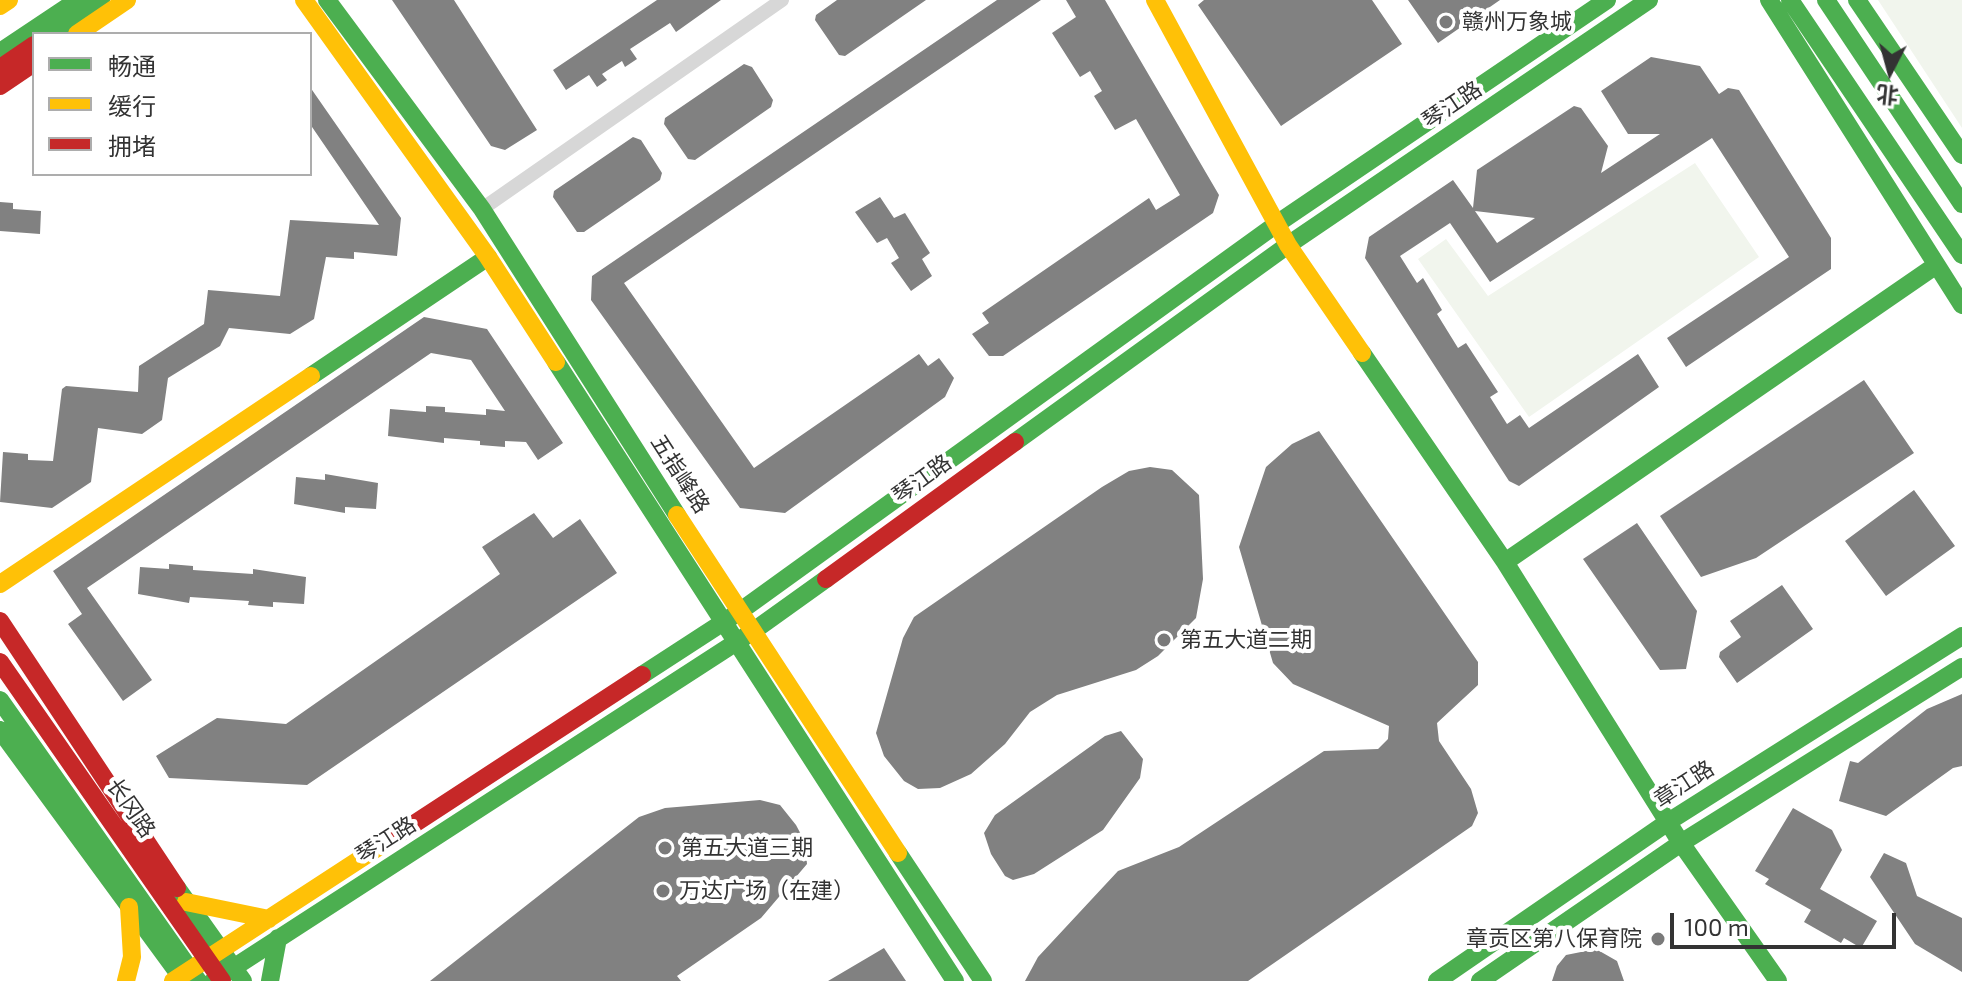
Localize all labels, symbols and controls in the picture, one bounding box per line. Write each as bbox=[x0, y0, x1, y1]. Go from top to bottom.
place label: 赣州万象城 bbox=[1462, 9, 1572, 35]
marker: 赣州万象城 bbox=[1437, 13, 1455, 31]
legend bbox=[32, 32, 312, 176]
north arrow bbox=[1850, 32, 1930, 112]
text: 畅通 bbox=[108, 51, 156, 80]
street label: 琴江路 bbox=[1417, 76, 1487, 134]
text: 北 bbox=[1875, 82, 1900, 110]
text: 缓行 bbox=[108, 91, 156, 120]
text: 拥堵 bbox=[108, 131, 156, 160]
street label: 五指峰路 bbox=[645, 430, 715, 518]
street label: 琴江路 bbox=[888, 449, 956, 509]
place label: 第五大道二期 bbox=[1180, 627, 1312, 653]
marker: 第五大道二期 bbox=[1155, 631, 1173, 649]
street label: 章江路 bbox=[1649, 755, 1719, 813]
street label: 长冈路 bbox=[101, 773, 161, 843]
street label: 琴江路 bbox=[351, 811, 421, 869]
place label: 第五大道三期 bbox=[681, 835, 813, 861]
marker: 第五大道三期 bbox=[656, 839, 674, 857]
place label: 万达广场（在建） bbox=[679, 878, 855, 904]
marker: 万达广场（在建） bbox=[654, 882, 672, 900]
scale bar bbox=[1674, 897, 1900, 947]
text: 100 m bbox=[1684, 912, 1749, 941]
place label: 章贡区第八保育院 bbox=[1466, 926, 1642, 952]
marker: 章贡区第八保育院 bbox=[1649, 930, 1667, 948]

